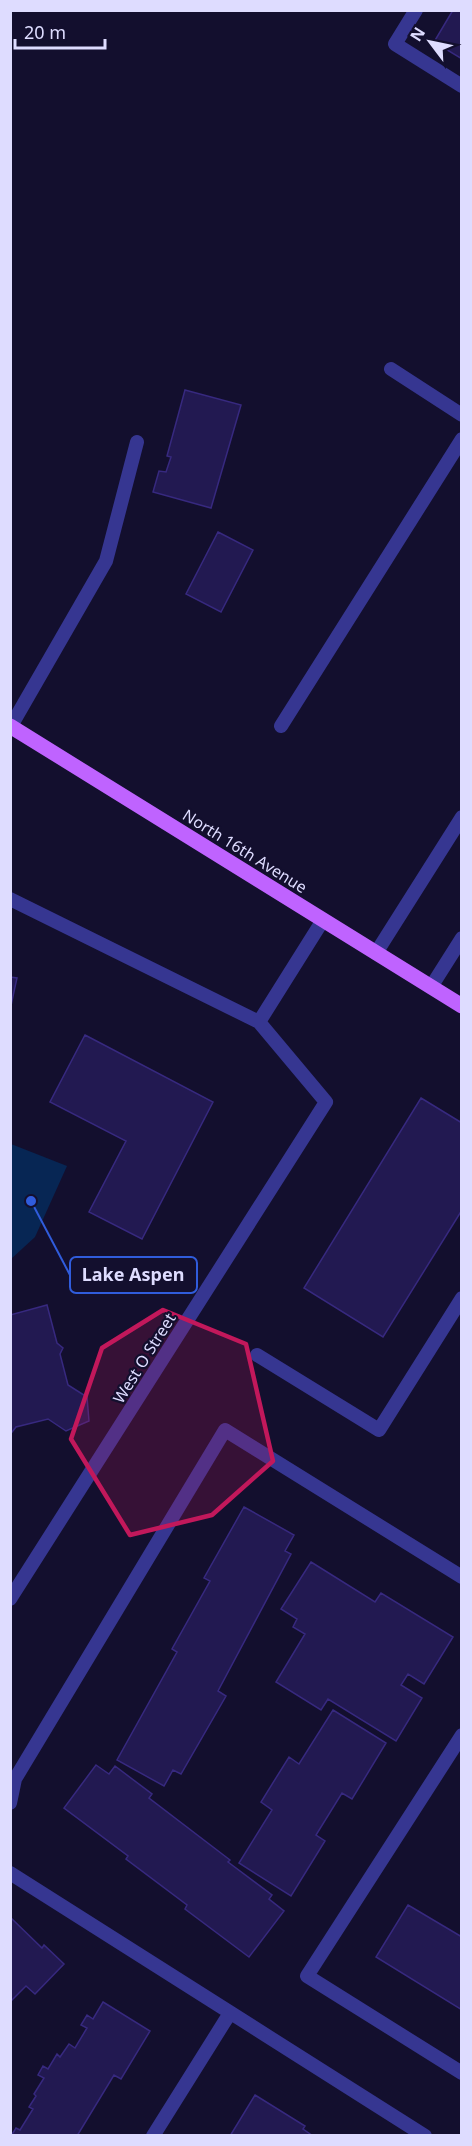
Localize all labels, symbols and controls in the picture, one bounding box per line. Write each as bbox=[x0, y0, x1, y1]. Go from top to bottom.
scale bar bbox=[15, 12, 105, 50]
north arrow bbox=[400, 12, 460, 72]
text: 20 m bbox=[24, 20, 66, 44]
text: N bbox=[405, 23, 430, 45]
street label: North 16th Avenue bbox=[179, 804, 311, 898]
callout: Lake Aspen bbox=[70, 1257, 197, 1293]
text: Lake Aspen bbox=[82, 1262, 184, 1286]
street label: West O Street bbox=[108, 1309, 181, 1407]

